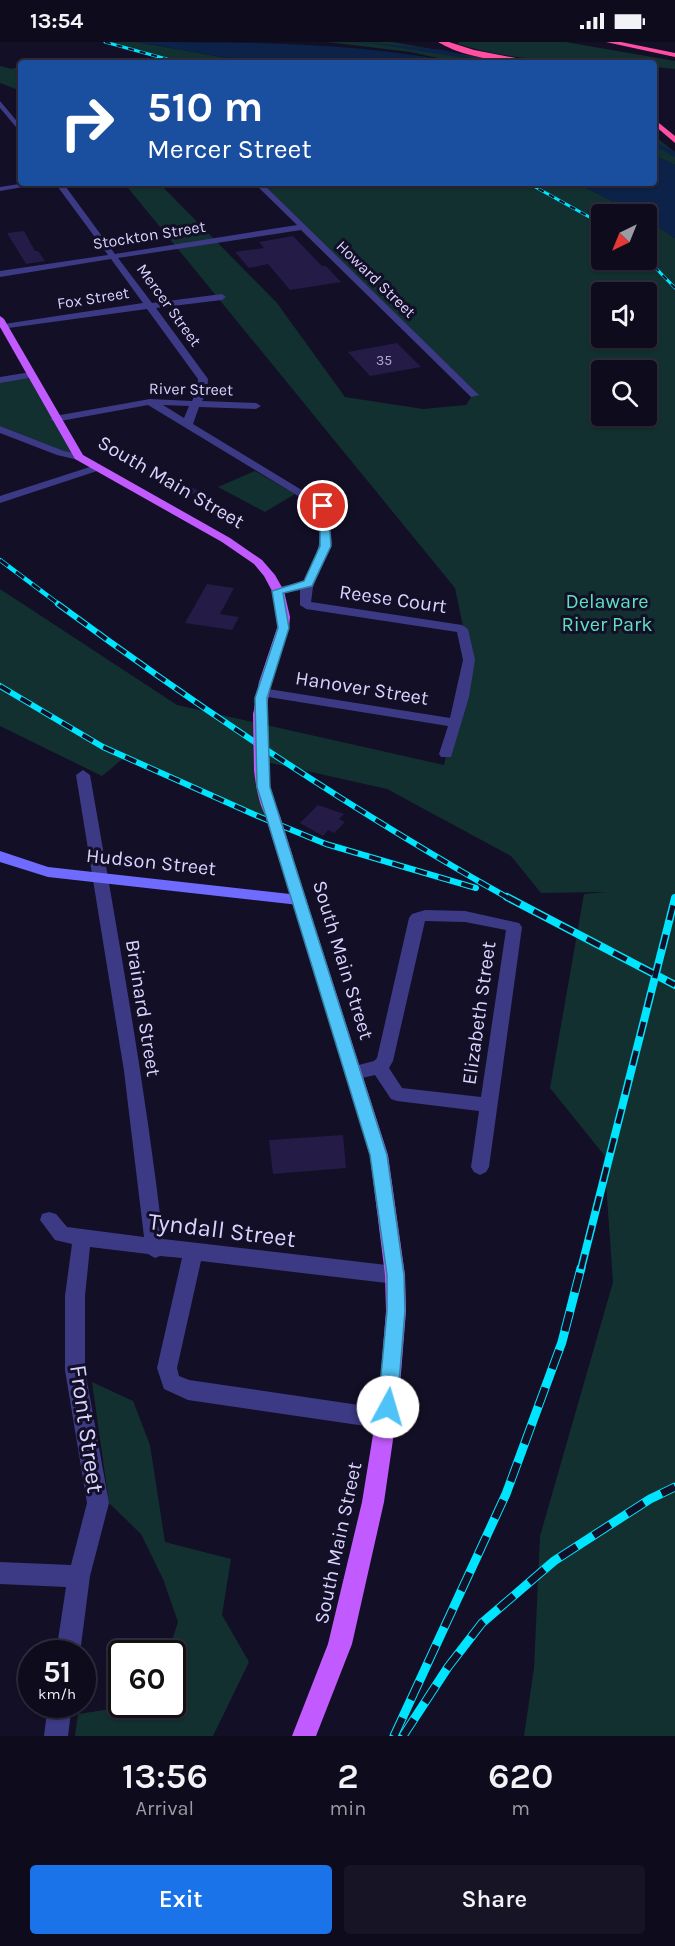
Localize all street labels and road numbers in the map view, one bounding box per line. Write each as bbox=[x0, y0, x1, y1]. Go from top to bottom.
street label: Stockton Street bbox=[91, 217, 207, 253]
street label: Howard Street bbox=[332, 236, 420, 322]
street label: Mercer Street bbox=[133, 260, 205, 350]
street label: Fox Street bbox=[56, 283, 130, 313]
street label: River Street bbox=[149, 379, 233, 399]
street label: South Main Street bbox=[94, 431, 249, 533]
street label: Reese Court bbox=[338, 580, 449, 618]
street label: Hanover Street bbox=[294, 666, 431, 710]
street label: Hudson Street bbox=[85, 844, 218, 880]
street label: South Main Street bbox=[308, 878, 378, 1043]
street label: Brainard Street bbox=[121, 938, 165, 1079]
street label: Elizabeth Street bbox=[458, 939, 501, 1086]
street label: Tyndall Street bbox=[147, 1207, 297, 1253]
street label: Front Street bbox=[64, 1363, 110, 1495]
street label: South Main Street bbox=[310, 1459, 367, 1626]

